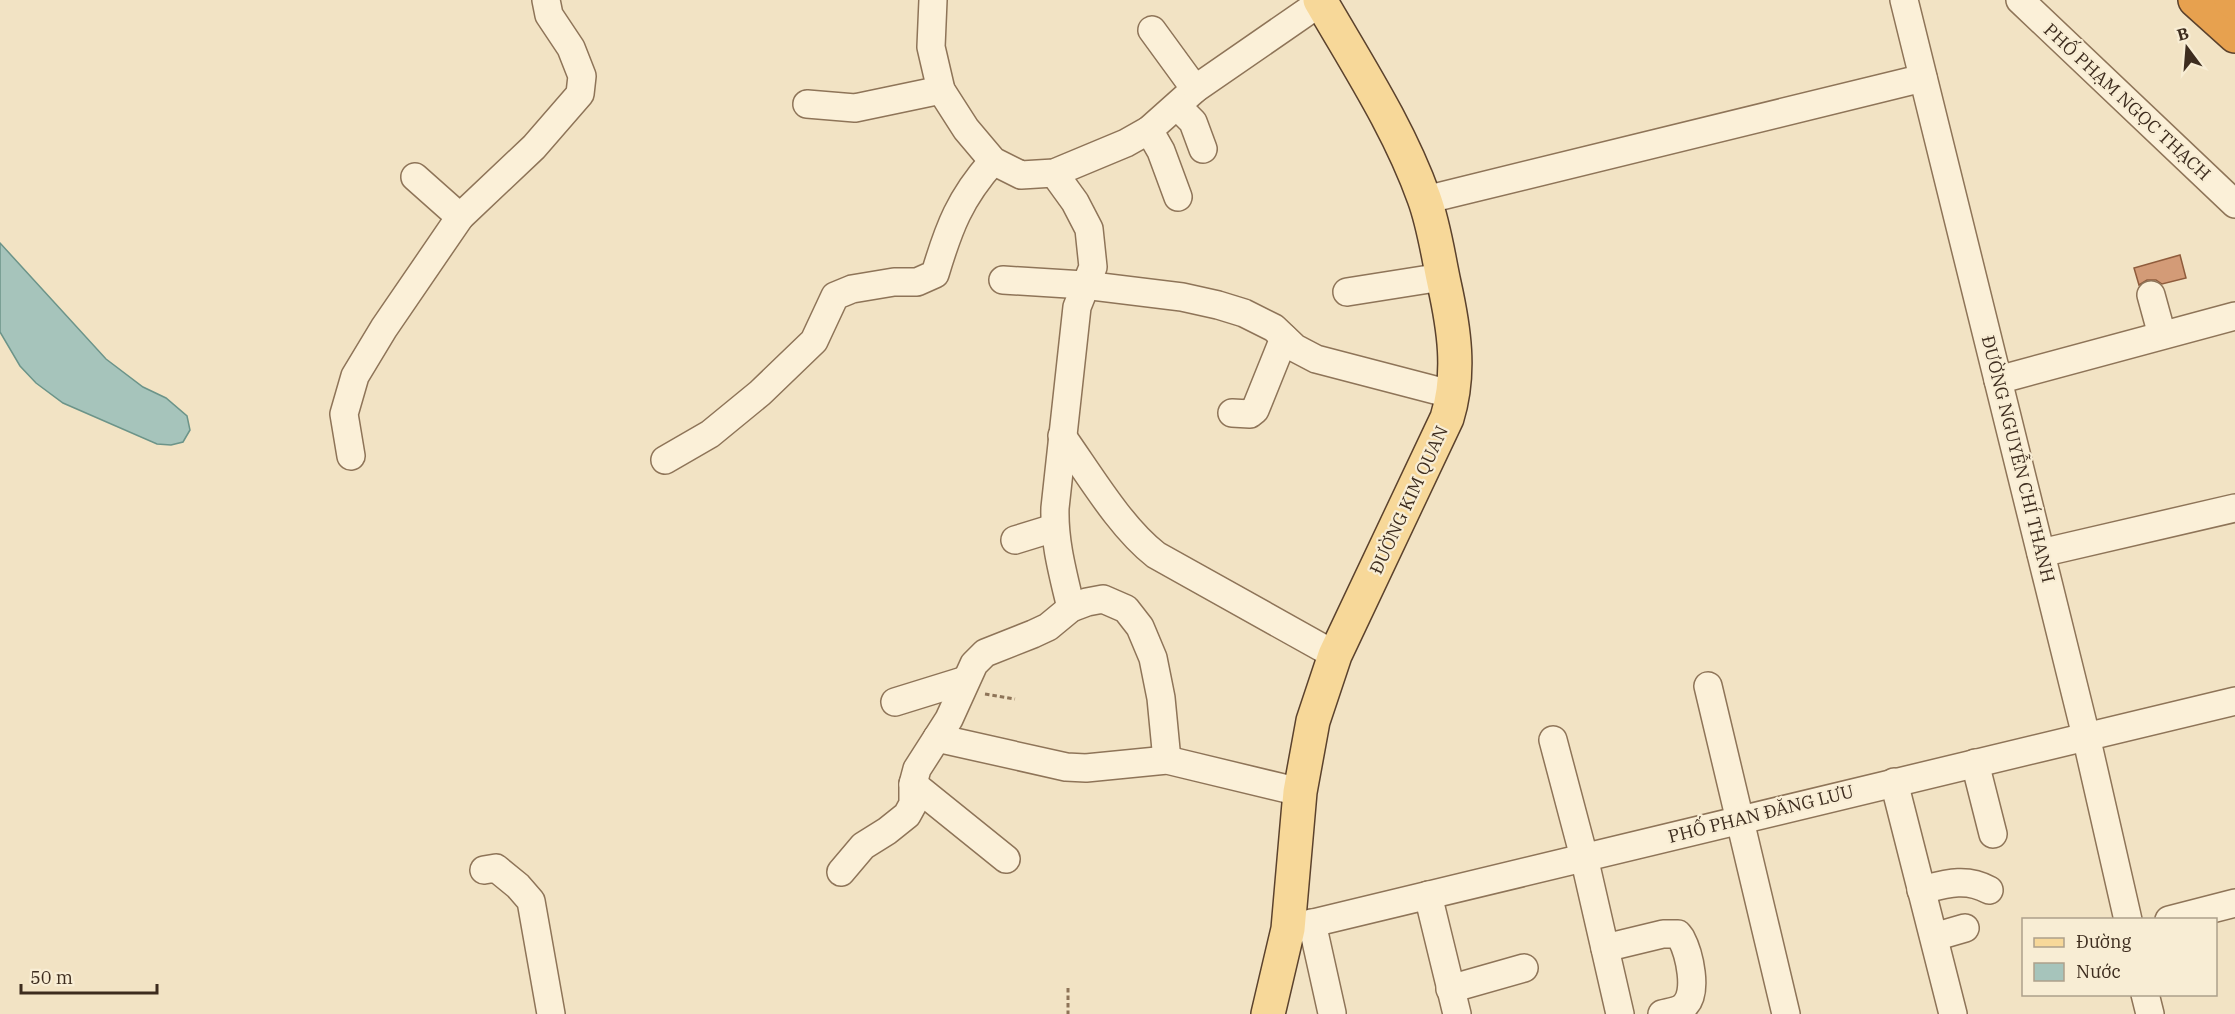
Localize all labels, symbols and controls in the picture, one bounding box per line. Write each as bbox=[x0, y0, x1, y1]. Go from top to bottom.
street label: PHỐ PHẠM NGỌC THẠCH bbox=[2039, 16, 2218, 185]
north arrow bbox=[2157, 18, 2217, 78]
text: B bbox=[2175, 22, 2191, 45]
street label: ĐƯỜNG NGUYỄN CHÍ THANH bbox=[1977, 332, 2062, 585]
street label: ĐƯỜNG KIM QUAN bbox=[1363, 422, 1453, 578]
street label: PHỐ PHAN ĐĂNG LƯU bbox=[1665, 776, 1856, 848]
legend bbox=[2022, 918, 2217, 996]
text: Đường bbox=[2076, 930, 2132, 953]
scale bar bbox=[21, 957, 158, 995]
text: Nước bbox=[2076, 960, 2121, 983]
text: 50 m bbox=[30, 966, 73, 989]

